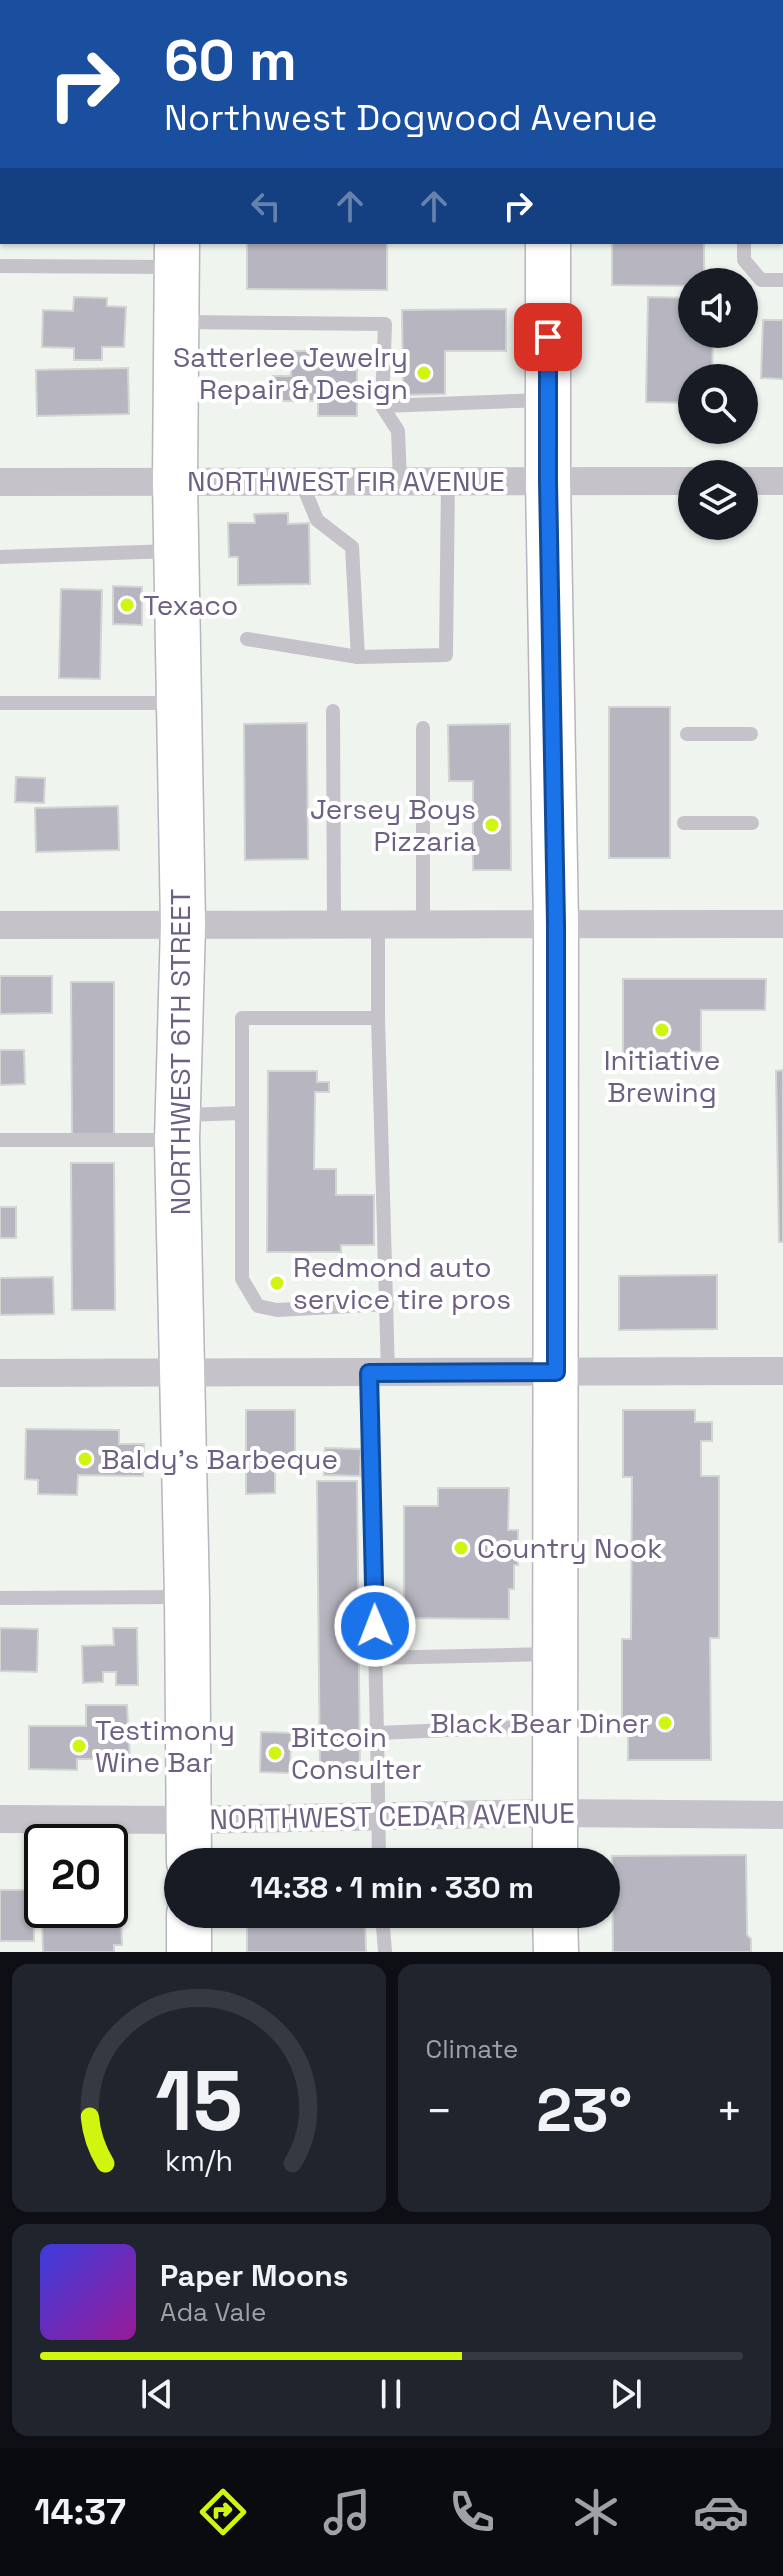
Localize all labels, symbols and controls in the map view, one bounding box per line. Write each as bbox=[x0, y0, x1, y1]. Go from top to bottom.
text: 60 m bbox=[164, 25, 297, 96]
icon: right bbox=[32, 32, 136, 136]
text: Northwest Dogwood Avenue bbox=[164, 95, 658, 141]
icon: left bbox=[244, 184, 288, 228]
icon: ahead bbox=[328, 184, 372, 228]
icon: ahead bbox=[412, 184, 456, 228]
icon: right bbox=[496, 184, 540, 228]
map controls bbox=[678, 268, 758, 540]
button: sound bbox=[678, 268, 758, 348]
pin bbox=[514, 303, 582, 371]
icon: arrive bbox=[526, 315, 570, 359]
place label: Satterlee Jewelry Repair & Design bbox=[173, 339, 408, 407]
marker: Satterlee Jewelry Repair & Design bbox=[415, 364, 433, 382]
button: search bbox=[678, 364, 758, 444]
button: layers bbox=[678, 460, 758, 540]
street label: NORTHWEST FIR AVENUE bbox=[187, 463, 505, 499]
place label: Texaco bbox=[143, 587, 238, 623]
marker: Texaco bbox=[118, 596, 136, 614]
place label: Jersey Boys Pizzaria bbox=[310, 791, 476, 859]
marker: Jersey Boys Pizzaria bbox=[483, 816, 501, 834]
street label: NORTHWEST 6TH STREET bbox=[162, 889, 198, 1215]
marker: Initiative Brewing bbox=[653, 1021, 671, 1039]
place label: Initiative Brewing bbox=[604, 1042, 720, 1110]
place label: Redmond auto service tire pros bbox=[293, 1249, 511, 1317]
marker: Redmond auto service tire pros bbox=[268, 1274, 286, 1292]
place label: Baldy's Barbeque bbox=[101, 1441, 338, 1477]
marker: Baldy's Barbeque bbox=[76, 1450, 94, 1468]
place label: Country Nook bbox=[477, 1530, 662, 1566]
marker: Country Nook bbox=[452, 1539, 470, 1557]
position arrow bbox=[333, 1584, 417, 1668]
place label: Black Bear Diner bbox=[430, 1705, 649, 1741]
place label: Testimony Wine Bar bbox=[95, 1712, 235, 1780]
marker: Black Bear Diner bbox=[656, 1714, 674, 1732]
place label: Bitcoin Consulter bbox=[291, 1719, 422, 1787]
marker: Testimony Wine Bar bbox=[70, 1737, 88, 1755]
marker: Bitcoin Consulter bbox=[266, 1744, 284, 1762]
street label: NORTHWEST CEDAR AVENUE bbox=[209, 1795, 575, 1837]
speed limit sign: 20 bbox=[24, 1824, 128, 1928]
text: 14:38 · 1 min · 330 m bbox=[250, 1868, 534, 1907]
text: Climate bbox=[426, 2032, 518, 2066]
text: 15 bbox=[155, 2048, 243, 2154]
text: 23° bbox=[536, 2072, 632, 2149]
text: − bbox=[426, 2083, 453, 2139]
text: + bbox=[716, 2083, 743, 2139]
text: km/h bbox=[165, 2143, 233, 2179]
text: Paper Moons bbox=[160, 2256, 349, 2295]
text: Ada Vale bbox=[160, 2295, 266, 2329]
icon: previous bbox=[135, 2372, 179, 2416]
icon: pause bbox=[369, 2372, 413, 2416]
icon: next bbox=[604, 2372, 648, 2416]
icon: directions bbox=[195, 2484, 251, 2540]
icon: music bbox=[319, 2484, 375, 2540]
icon: phone bbox=[444, 2484, 500, 2540]
icon: climate bbox=[568, 2484, 624, 2540]
icon: car bbox=[693, 2484, 749, 2540]
text: 14:37 bbox=[34, 2489, 126, 2535]

